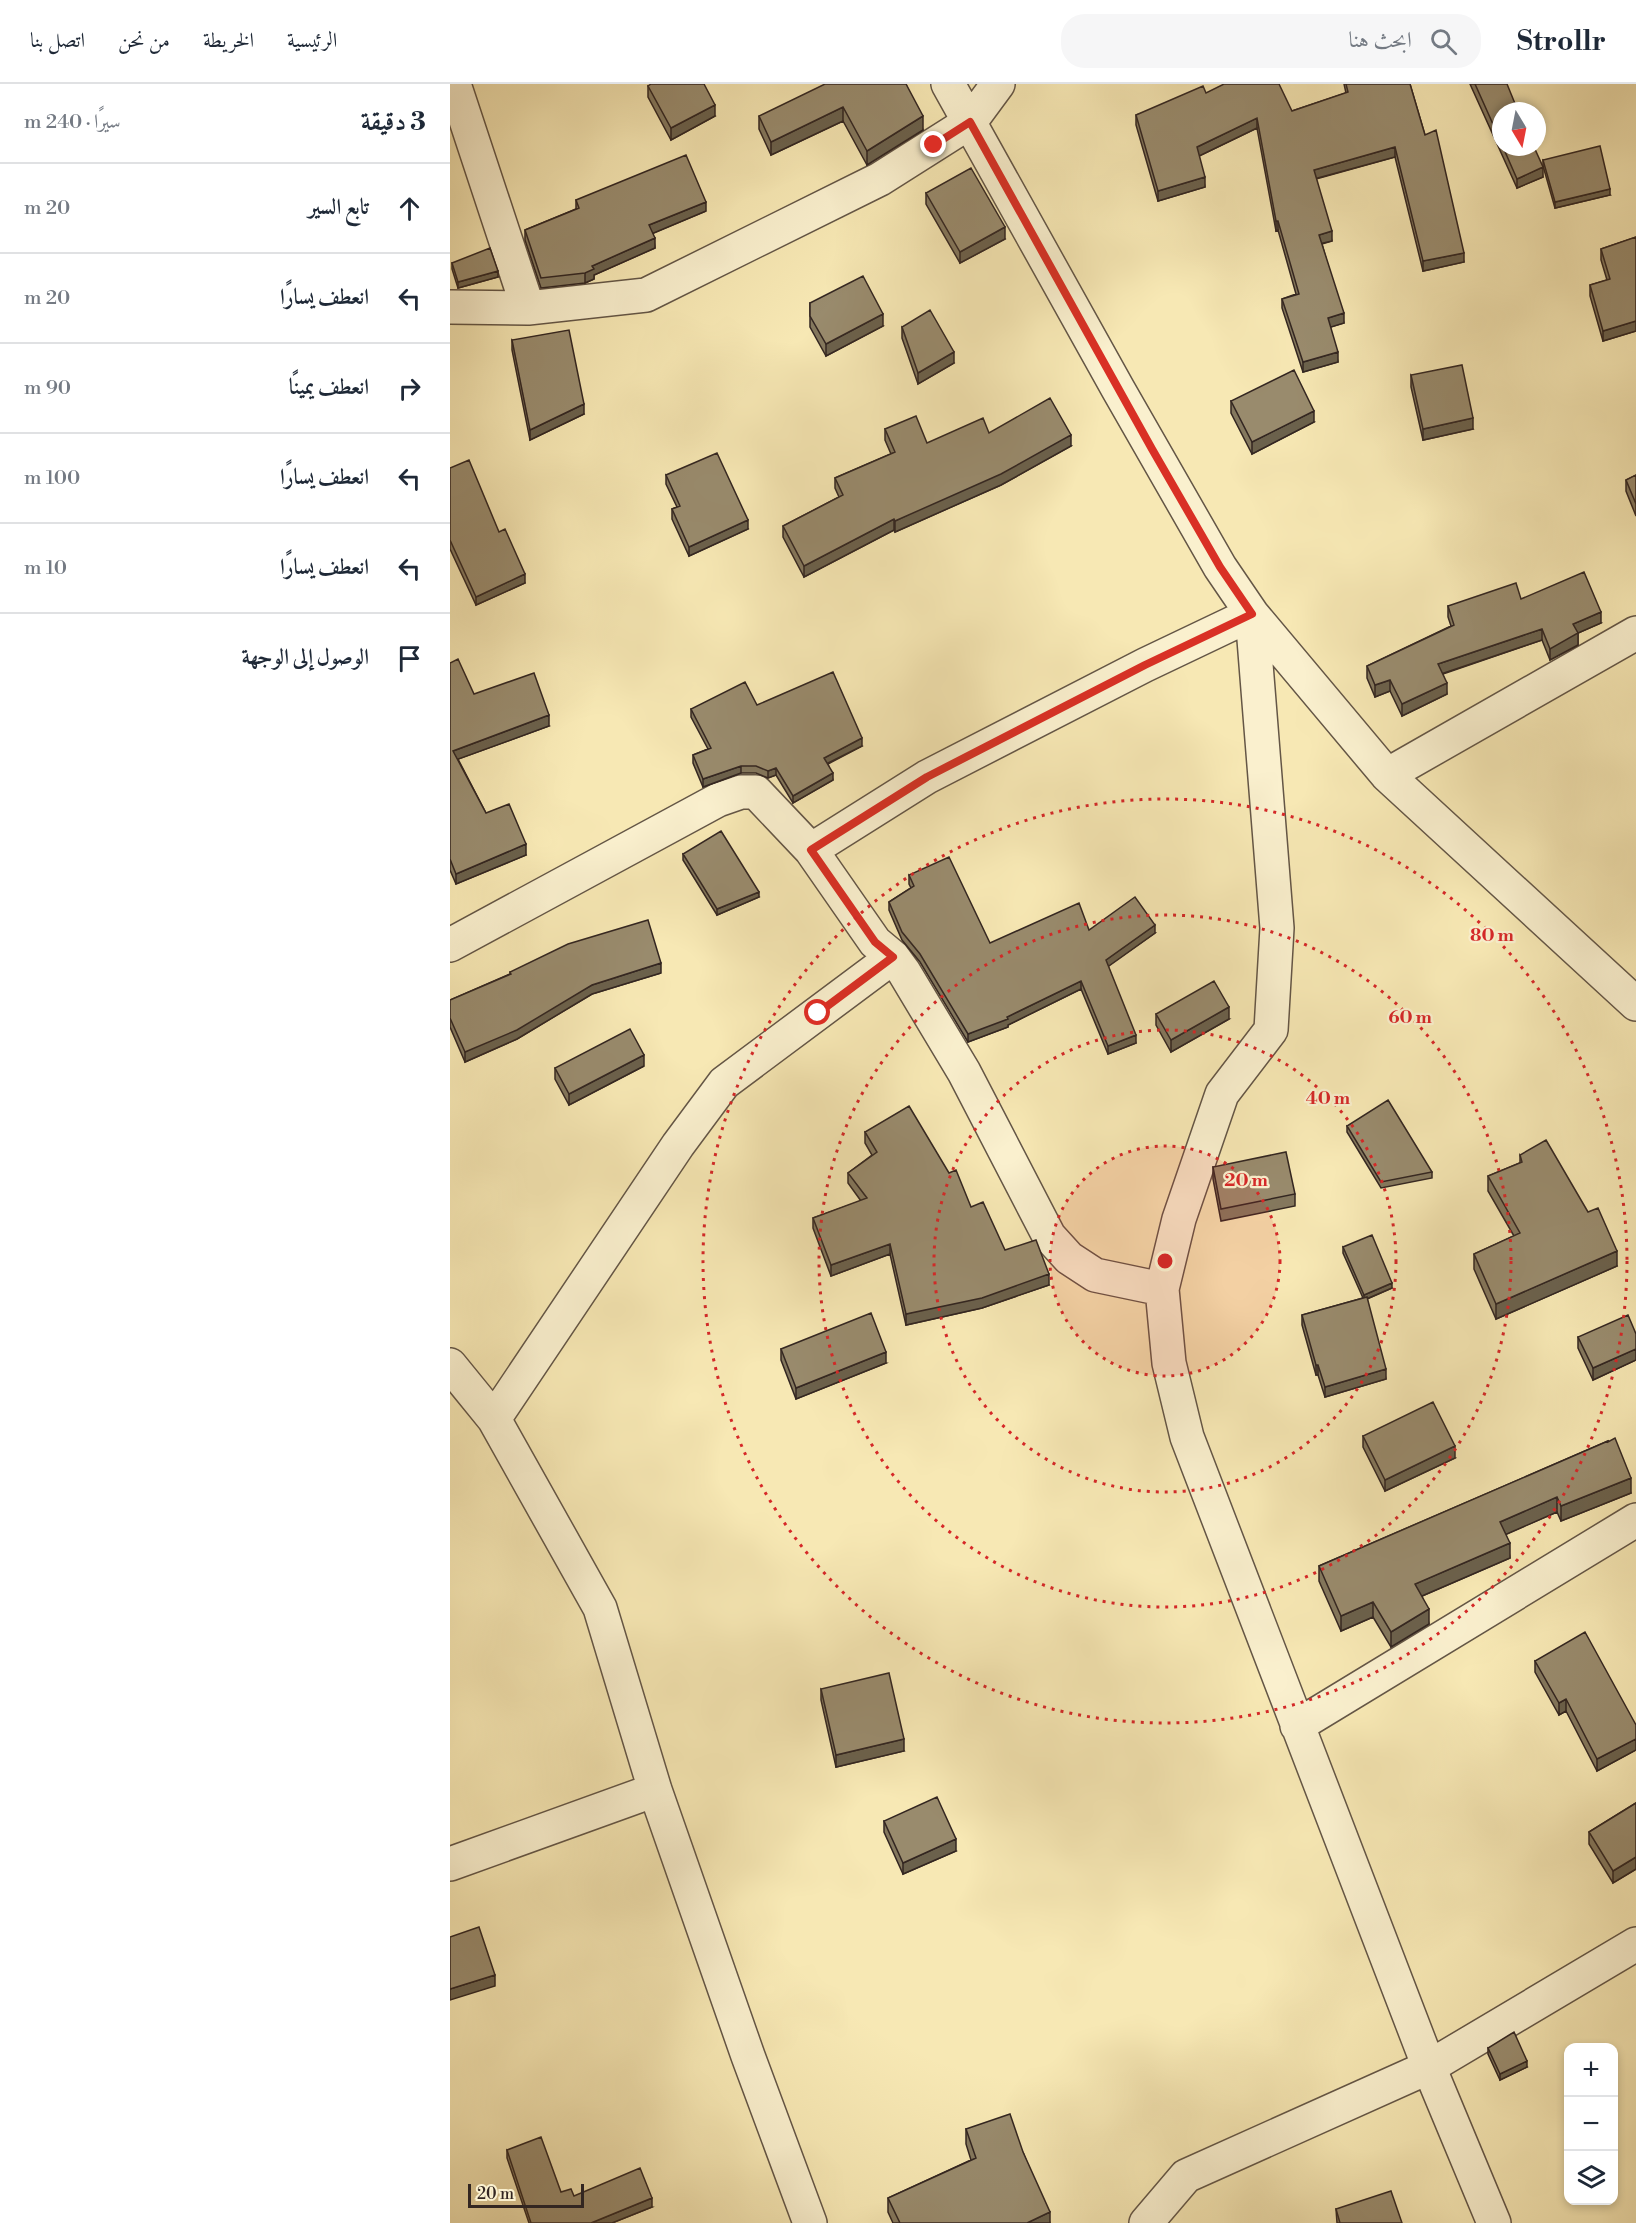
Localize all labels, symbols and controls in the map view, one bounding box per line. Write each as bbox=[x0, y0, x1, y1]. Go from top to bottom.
search box bbox=[1061, 14, 1481, 68]
text: Strollr bbox=[1517, 24, 1606, 59]
icon: search bbox=[1427, 25, 1460, 58]
text: ابحث هنا bbox=[1349, 27, 1412, 54]
text: اتصل بنا bbox=[30, 28, 85, 54]
text: من نحن bbox=[118, 28, 170, 54]
text: الخريطة bbox=[203, 28, 254, 54]
text: الرئيسية bbox=[287, 28, 337, 54]
north arrow bbox=[1492, 102, 1546, 156]
text: 3 دقيقة bbox=[361, 106, 426, 138]
text: سيرًا · 240 m bbox=[24, 110, 121, 135]
route end bbox=[920, 131, 946, 157]
icon: ahead bbox=[393, 192, 426, 225]
text: تابع السير bbox=[308, 194, 369, 221]
text: 20 m bbox=[24, 196, 70, 221]
icon: left bbox=[393, 282, 426, 315]
text: انعطف يسارًا bbox=[280, 284, 369, 311]
text: 20 m bbox=[24, 286, 70, 311]
icon: right bbox=[393, 372, 426, 405]
text: انعطف يمينًا bbox=[289, 374, 369, 401]
text: 90 m bbox=[24, 376, 71, 401]
icon: left bbox=[393, 462, 426, 495]
text: انعطف يسارًا bbox=[280, 464, 369, 491]
text: 100 m bbox=[24, 466, 80, 491]
icon: left bbox=[393, 552, 426, 585]
text: انعطف يسارًا bbox=[280, 554, 369, 581]
text: 10 m bbox=[24, 556, 67, 581]
icon: arrive bbox=[393, 642, 426, 675]
text: الوصول إلى الوجهة bbox=[241, 644, 369, 671]
text: 80 m bbox=[1470, 924, 1515, 947]
route start bbox=[804, 999, 830, 1025]
text: 60 m bbox=[1388, 1006, 1432, 1029]
text: 40 m bbox=[1306, 1087, 1351, 1110]
text: 20 m bbox=[1224, 1169, 1268, 1192]
centre of rings bbox=[1155, 1251, 1175, 1271]
map controls bbox=[1564, 2043, 1618, 2205]
button: + bbox=[1564, 2043, 1618, 2097]
button: − bbox=[1564, 2097, 1618, 2151]
button: layers bbox=[1564, 2151, 1618, 2205]
scale bar bbox=[468, 2181, 584, 2208]
text: 20 m bbox=[477, 2184, 514, 2204]

